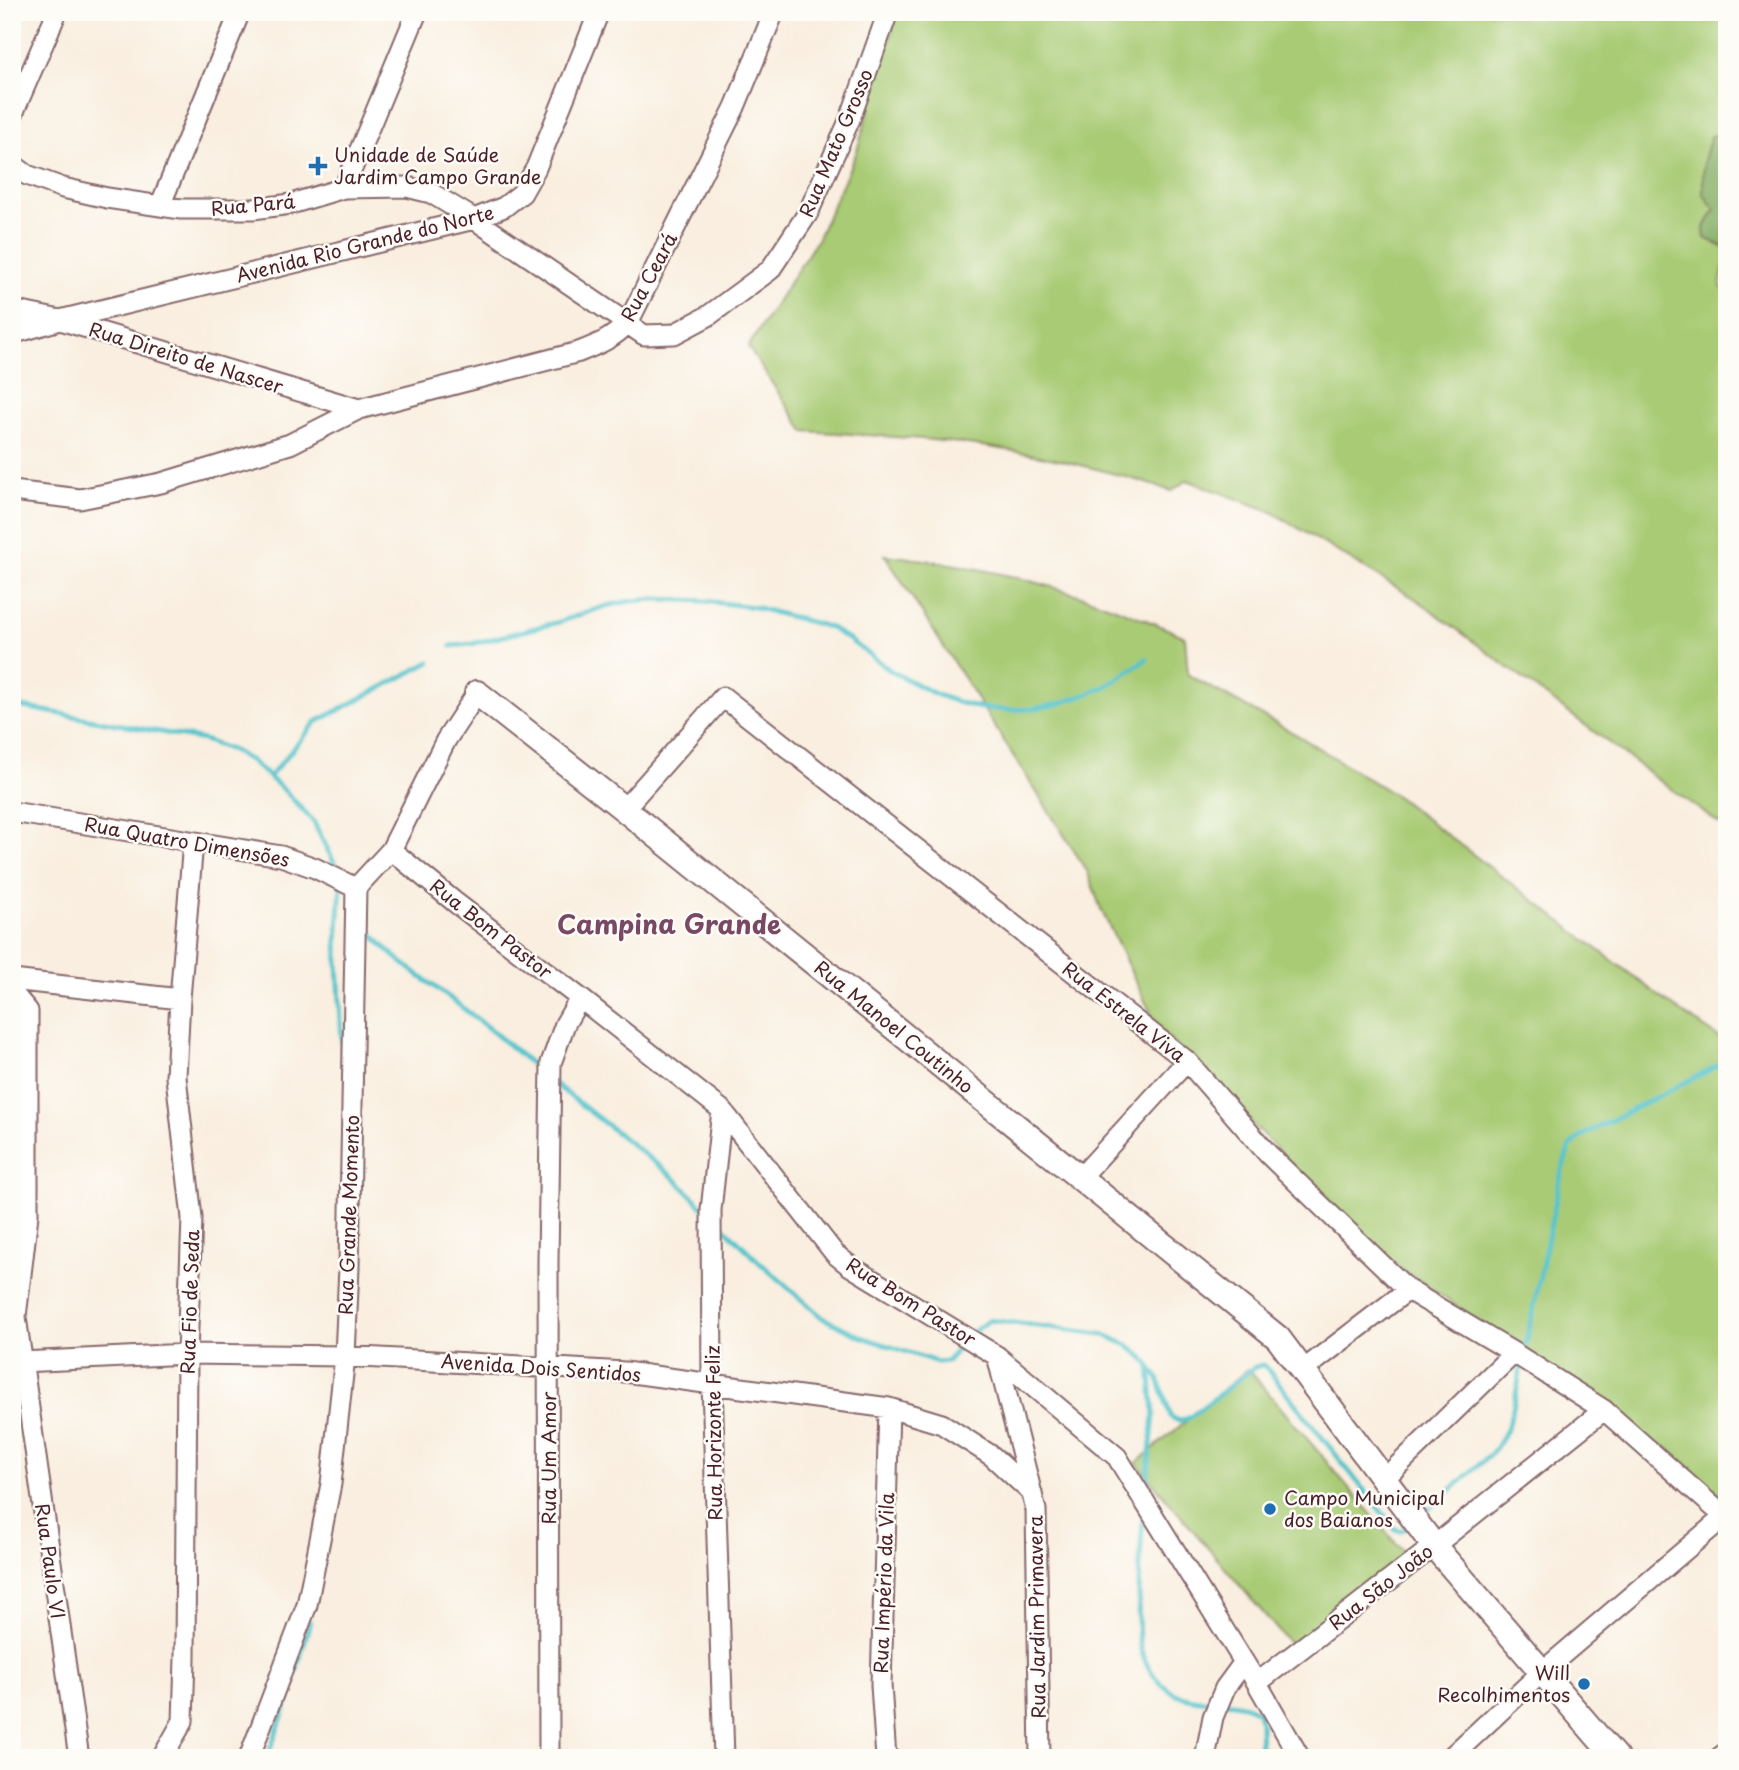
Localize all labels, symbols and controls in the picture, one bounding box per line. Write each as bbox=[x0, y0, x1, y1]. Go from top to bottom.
street label: Rua Mato Grosso bbox=[791, 64, 879, 221]
place label: Unidade de Saúde Jardim Campo Grande bbox=[334, 140, 541, 190]
marker: Unidade de Saúde Jardim Campo Grande bbox=[308, 156, 328, 176]
street label: Rua Pará bbox=[210, 186, 296, 222]
street label: Avenida Rio Grande do Norte bbox=[233, 197, 497, 289]
street label: Rua Ceará bbox=[613, 227, 683, 326]
street label: Rua Direito de Nascer bbox=[86, 314, 287, 400]
street label: Rua Quatro Dimensões bbox=[82, 809, 292, 873]
street label: Rua Bom Pastor bbox=[425, 872, 559, 985]
district label: Campina Grande bbox=[557, 904, 781, 943]
street label: Rua Manoel Coutinho bbox=[809, 953, 980, 1099]
street label: Rua Estrela Viva bbox=[1057, 954, 1192, 1068]
street label: Rua Grande Momento bbox=[331, 1114, 365, 1316]
street label: Rua Fio de Seda bbox=[172, 1229, 206, 1375]
street label: Rua Bom Pastor bbox=[841, 1250, 982, 1352]
street label: Rua Horizonte Feliz bbox=[697, 1345, 729, 1521]
street label: Avenida Dois Sentidos bbox=[440, 1346, 642, 1388]
street label: Rua Um Amor bbox=[534, 1391, 562, 1524]
place label: Campo Municipal dos Baianos bbox=[1284, 1483, 1445, 1533]
street label: Rua Império da Vila bbox=[866, 1492, 900, 1674]
street label: Rua Paulo VI bbox=[29, 1501, 73, 1620]
marker: Campo Municipal dos Baianos bbox=[1262, 1501, 1278, 1517]
street label: Rua Jardim Primavera bbox=[1020, 1515, 1052, 1719]
street label: Rua São João bbox=[1322, 1536, 1439, 1636]
place label: Will Recolhimentos bbox=[1438, 1658, 1570, 1708]
marker: Will Recolhimentos bbox=[1576, 1676, 1592, 1692]

